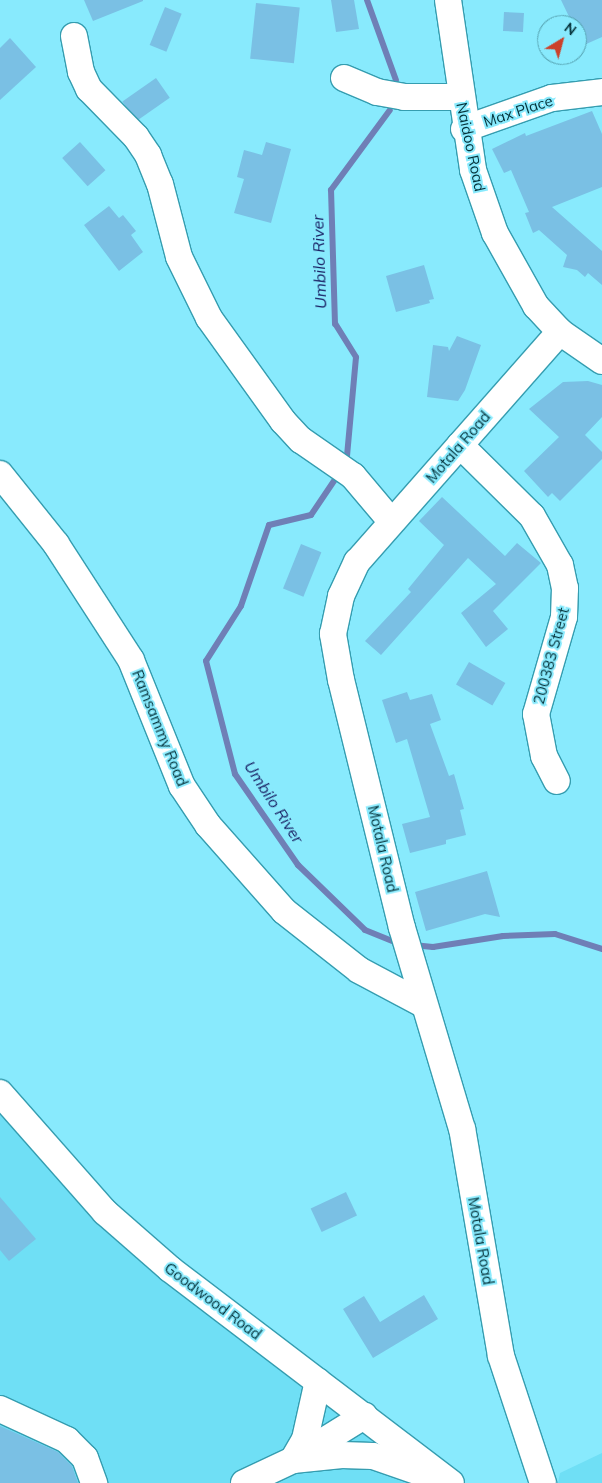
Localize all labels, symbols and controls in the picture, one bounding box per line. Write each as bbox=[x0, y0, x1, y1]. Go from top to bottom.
north arrow bbox=[537, 15, 587, 65]
text: N bbox=[561, 18, 580, 39]
street label: Max Place bbox=[481, 91, 555, 131]
street label: Naidoo Road bbox=[453, 101, 489, 193]
water label: Umbilo River bbox=[308, 215, 330, 309]
street label: Motala Road bbox=[422, 408, 494, 486]
street label: 200383 Street bbox=[529, 606, 573, 706]
street label: Ramsammy Road bbox=[128, 667, 192, 789]
water label: Umbilo River bbox=[240, 757, 308, 847]
street label: Motala Road bbox=[364, 804, 402, 894]
street label: Motala Road bbox=[464, 1196, 498, 1286]
street label: Goodwood Road bbox=[161, 1259, 265, 1343]

